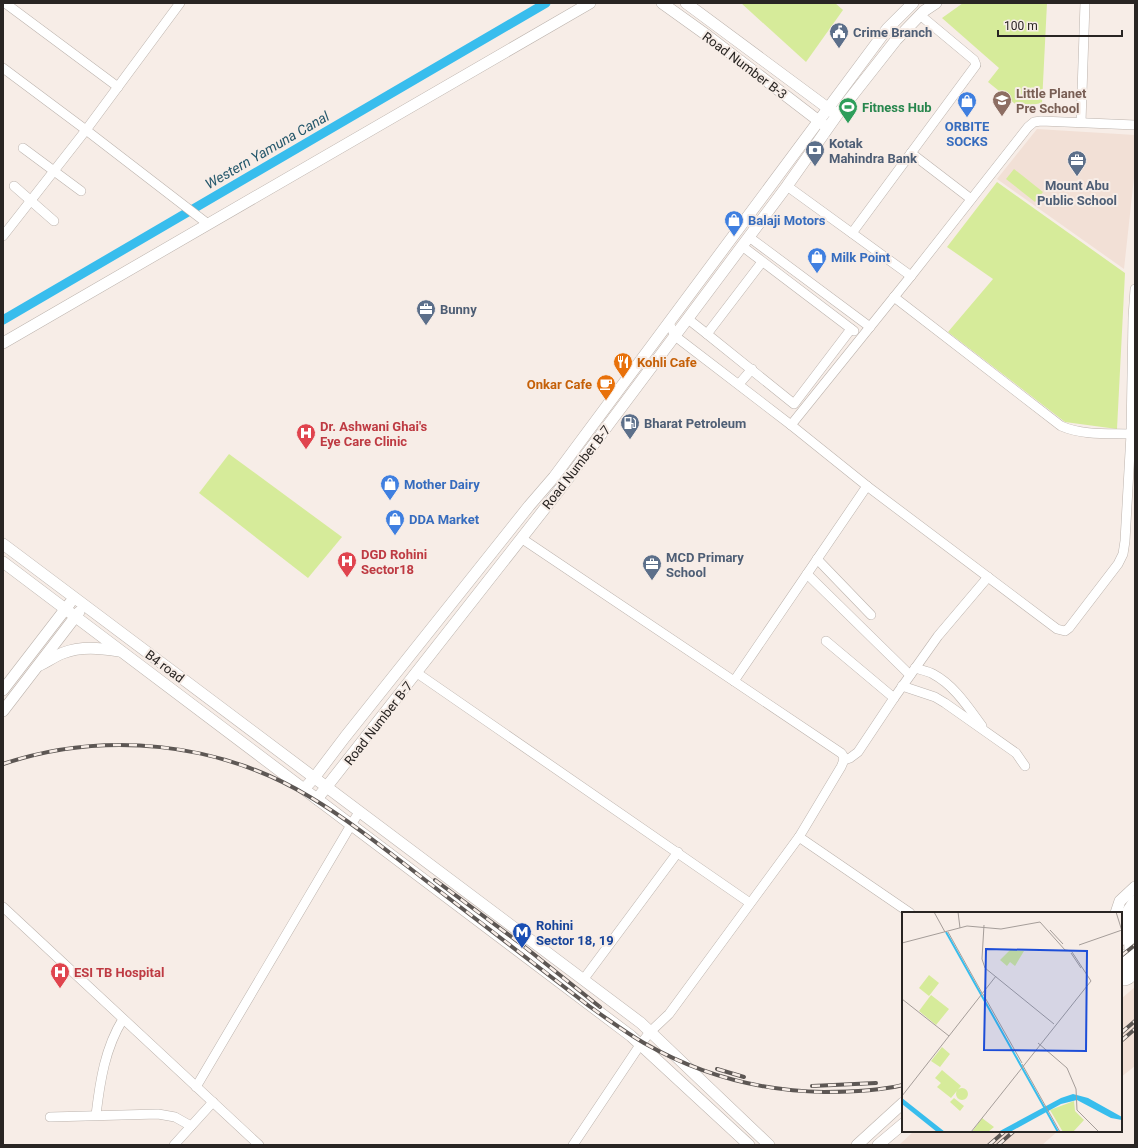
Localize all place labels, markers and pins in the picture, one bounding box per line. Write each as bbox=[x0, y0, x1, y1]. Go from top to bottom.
public building icon: Crime Branch bbox=[828, 21, 850, 49]
place label: Crime Branch bbox=[853, 25, 932, 40]
place label: Little Planet Pre School bbox=[1016, 86, 1087, 116]
school or university icon: Little Planet Pre School bbox=[991, 89, 1013, 117]
shop icon: ORBITE SOCKS bbox=[956, 90, 978, 118]
sports icon: Fitness Hub bbox=[837, 96, 859, 124]
place label: Fitness Hub bbox=[862, 100, 932, 115]
place label: ORBITE SOCKS bbox=[945, 119, 990, 149]
place label: Kotak Mahindra Bank bbox=[829, 136, 918, 166]
bank icon: Kotak Mahindra Bank bbox=[804, 139, 826, 167]
office icon: Mount Abu Public School bbox=[1066, 149, 1088, 177]
place label: Mount Abu Public School bbox=[1037, 178, 1117, 208]
shop icon: Balaji Motors bbox=[723, 209, 745, 237]
place label: Balaji Motors bbox=[748, 213, 826, 228]
shop icon: Milk Point bbox=[806, 246, 828, 274]
place label: Milk Point bbox=[831, 250, 891, 265]
office icon: Bunny bbox=[415, 298, 437, 326]
place label: Bunny bbox=[440, 302, 477, 317]
restaurant icon: Kohli Cafe bbox=[612, 351, 634, 379]
place label: Kohli Cafe bbox=[637, 355, 697, 370]
cafe icon: Onkar Cafe bbox=[595, 373, 617, 401]
place label: Onkar Cafe bbox=[527, 377, 592, 392]
fuel station icon: Bharat Petroleum bbox=[619, 412, 641, 440]
place label: Bharat Petroleum bbox=[644, 416, 746, 431]
place label: Dr. Ashwani Ghai's Eye Care Clinic bbox=[320, 419, 427, 449]
hospital icon: Dr. Ashwani Ghai's Eye Care Clinic bbox=[295, 422, 317, 450]
shop icon: Mother Dairy bbox=[379, 473, 401, 501]
place label: Mother Dairy bbox=[404, 477, 480, 492]
shop icon: DDA Market bbox=[384, 508, 406, 536]
place label: DDA Market bbox=[409, 512, 480, 527]
place label: DGD Rohini Sector18 bbox=[361, 547, 427, 577]
hospital icon: DGD Rohini Sector18 bbox=[336, 550, 358, 578]
place label: MCD Primary School bbox=[666, 550, 744, 580]
office icon: MCD Primary School bbox=[641, 553, 663, 581]
place label: Rohini Sector 18, 19 bbox=[536, 918, 614, 948]
metro station icon: Rohini Sector 18, 19 bbox=[511, 921, 533, 949]
hospital icon: ESI TB Hospital bbox=[49, 961, 71, 989]
place label: ESI TB Hospital bbox=[74, 965, 164, 980]

